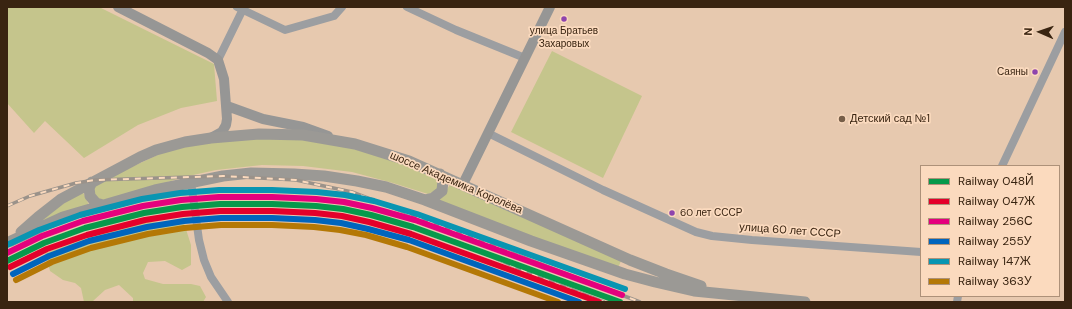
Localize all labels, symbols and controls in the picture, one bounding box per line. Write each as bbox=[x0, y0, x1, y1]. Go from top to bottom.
north arrow bbox=[1020, 12, 1060, 52]
marker: улица Братьев Захаровых bbox=[559, 14, 569, 24]
place label: улица Братьев Захаровых bbox=[530, 25, 598, 48]
text: N bbox=[1021, 27, 1035, 36]
place label: Саяны bbox=[997, 66, 1028, 78]
marker: Саяны bbox=[1030, 67, 1040, 77]
place label: Детский сад №1 bbox=[850, 112, 930, 126]
marker: Детский сад №1 bbox=[837, 114, 847, 124]
street label: шоссе Академика Королёва bbox=[388, 149, 524, 217]
legend bbox=[920, 165, 1060, 297]
text: Railway 048Й bbox=[958, 173, 1034, 189]
text: Railway 047Ж bbox=[958, 193, 1035, 209]
place label: 60 лет СССР bbox=[680, 207, 742, 219]
marker: 60 лет СССР bbox=[667, 208, 677, 218]
text: Railway 256С bbox=[958, 213, 1033, 229]
street label: улица 60 лет СССР bbox=[739, 221, 841, 241]
text: Railway 255У bbox=[958, 233, 1031, 249]
text: Railway 147Ж bbox=[958, 253, 1031, 269]
text: Railway 363У bbox=[958, 273, 1032, 289]

